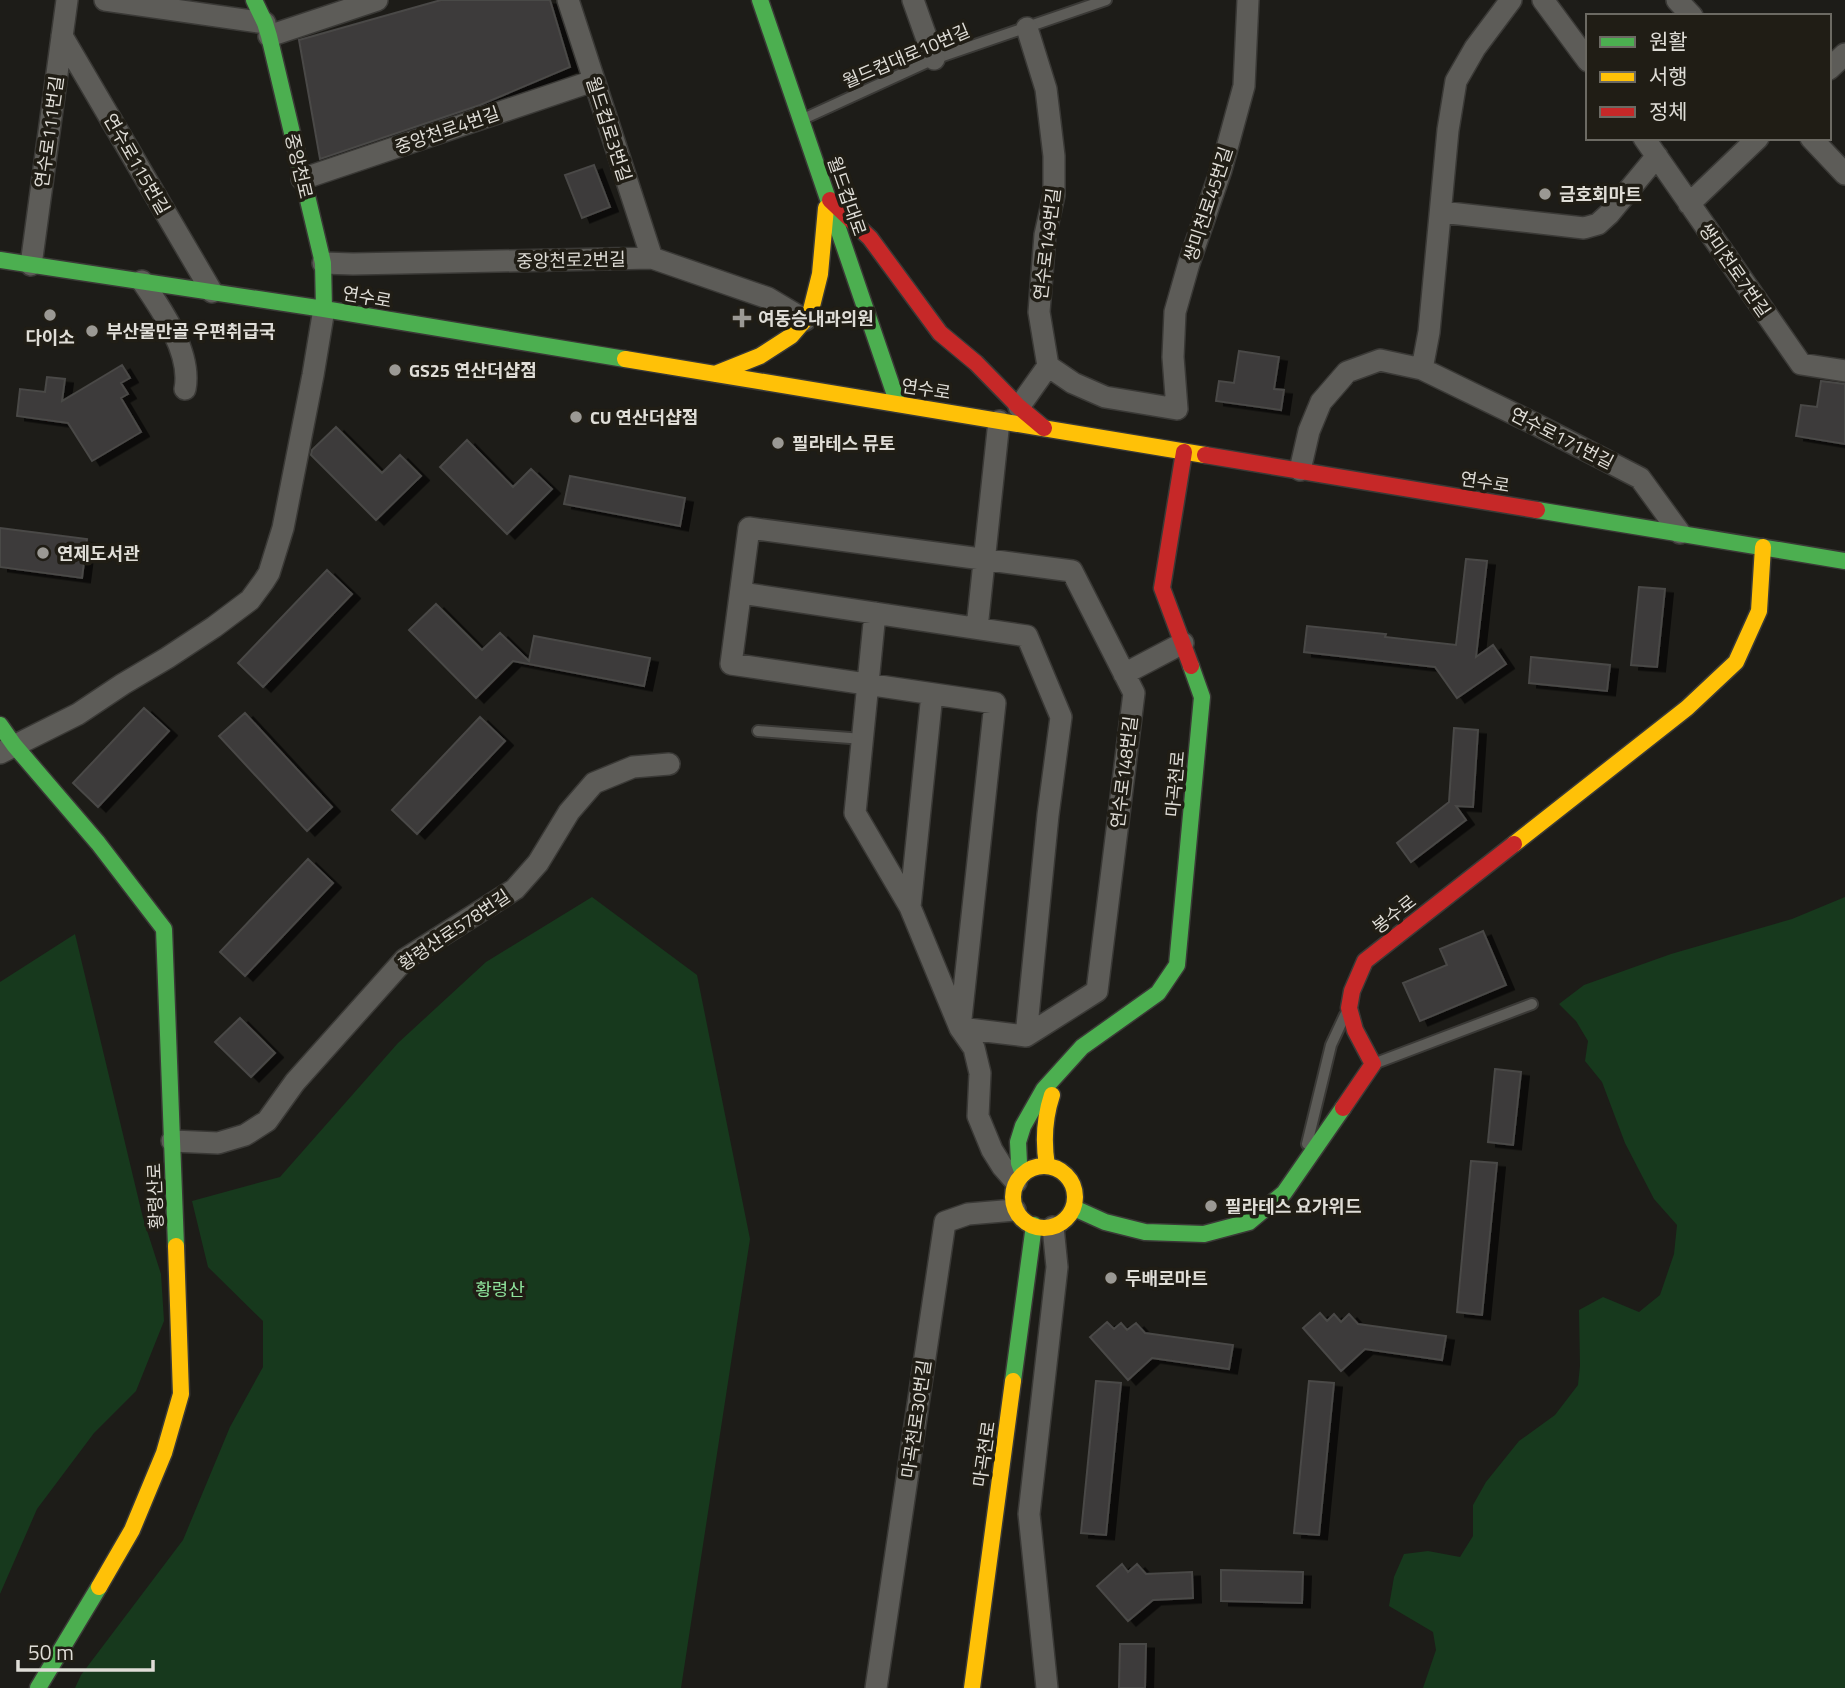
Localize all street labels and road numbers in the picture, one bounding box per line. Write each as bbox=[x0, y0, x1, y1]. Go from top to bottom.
street label: 월드컵대로10번길 bbox=[838, 17, 974, 95]
street label: 월드컵로3번길 bbox=[579, 73, 639, 185]
street label: 연수로111번길 bbox=[28, 74, 70, 190]
street label: 중앙천로4번길 bbox=[391, 99, 503, 161]
street label: 연수로115번길 bbox=[97, 108, 177, 220]
street label: 중앙천로 bbox=[278, 131, 320, 201]
street label: 쌍미천로45번길 bbox=[1177, 143, 1239, 265]
street label: 월드컵대로 bbox=[821, 152, 873, 240]
street label: 연수로149번길 bbox=[1027, 186, 1067, 302]
street label: 쌍미천로7번길 bbox=[1693, 217, 1777, 323]
street label: 중앙천로2번길 bbox=[516, 246, 626, 274]
street label: 연수로 bbox=[340, 279, 394, 315]
street label: 연수로 bbox=[899, 372, 953, 406]
street label: 연수로171번길 bbox=[1506, 400, 1618, 476]
street label: 연수로 bbox=[1458, 465, 1512, 499]
street label: 연수로148번길 bbox=[1104, 714, 1144, 830]
street label: 마곡천로 bbox=[1159, 750, 1191, 818]
street label: 황령산로578번길 bbox=[393, 883, 515, 977]
street label: 봉수로 bbox=[1366, 888, 1422, 940]
street label: 황령산로 bbox=[140, 1162, 170, 1230]
street label: 마곡천로30번길 bbox=[894, 1358, 938, 1480]
street label: 마곡천로 bbox=[966, 1419, 1002, 1489]

